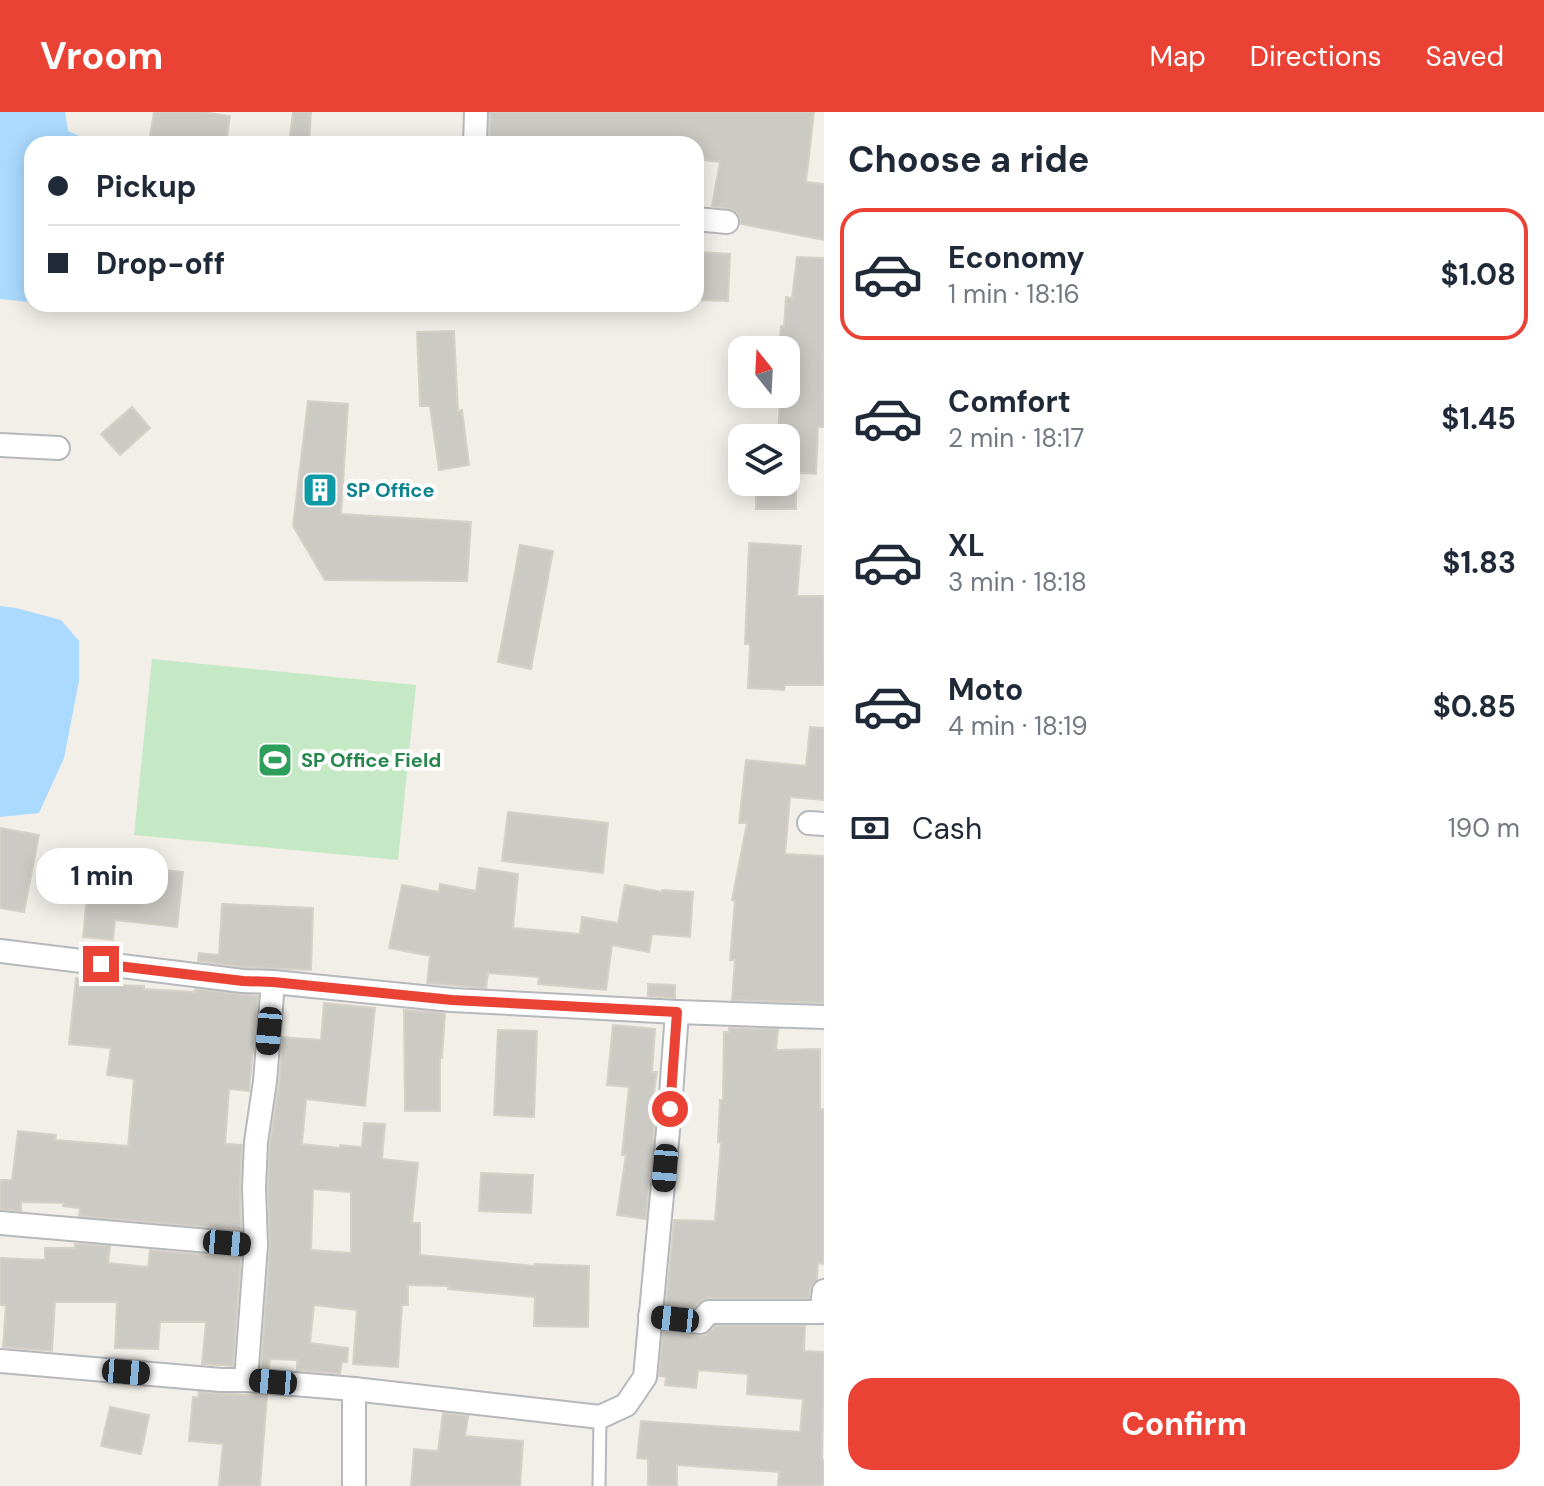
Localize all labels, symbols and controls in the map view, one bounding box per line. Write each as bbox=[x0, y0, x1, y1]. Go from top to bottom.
text: Vroom bbox=[40, 31, 163, 81]
text: Map bbox=[1149, 38, 1206, 75]
text: Directions bbox=[1250, 38, 1382, 75]
text: Saved bbox=[1426, 38, 1504, 75]
text: Choose a ride bbox=[848, 136, 1089, 183]
text: Pickup bbox=[96, 167, 196, 206]
icon: car bbox=[852, 238, 924, 310]
text: Economy bbox=[948, 238, 1085, 277]
text: Drop-off bbox=[96, 244, 225, 283]
text: $1.08 bbox=[1440, 255, 1516, 294]
text: 1 min · 18:16 bbox=[948, 277, 1080, 311]
north arrow bbox=[728, 336, 800, 408]
map controls bbox=[728, 336, 800, 496]
icon: car bbox=[852, 382, 924, 454]
text: Comfort bbox=[948, 382, 1071, 421]
text: $1.45 bbox=[1441, 399, 1516, 438]
text: 2 min · 18:17 bbox=[948, 421, 1084, 455]
button: layers bbox=[728, 424, 800, 496]
building icon: SP Office bbox=[301, 471, 339, 509]
place label: SP Office bbox=[346, 477, 435, 503]
icon: car bbox=[852, 526, 924, 598]
text: XL bbox=[948, 526, 985, 565]
text: $1.83 bbox=[1442, 543, 1516, 582]
text: 3 min · 18:18 bbox=[948, 565, 1087, 599]
icon: car bbox=[852, 670, 924, 742]
text: Moto bbox=[948, 670, 1023, 709]
text: $0.85 bbox=[1433, 687, 1516, 726]
text: 4 min · 18:19 bbox=[948, 709, 1088, 743]
sports icon: SP Office Field bbox=[256, 741, 294, 779]
place label: SP Office Field bbox=[301, 747, 441, 773]
icon: cash bbox=[848, 806, 892, 850]
text: Cash bbox=[912, 809, 982, 848]
text: 190 m bbox=[1448, 811, 1520, 845]
callout: 1 min bbox=[35, 848, 167, 904]
text: 1 min bbox=[70, 859, 134, 893]
route end bbox=[83, 946, 119, 982]
car bbox=[255, 1006, 283, 1056]
route start bbox=[652, 1091, 688, 1127]
car bbox=[651, 1143, 679, 1193]
car bbox=[202, 1229, 252, 1257]
car bbox=[650, 1305, 700, 1333]
car bbox=[101, 1358, 151, 1386]
car bbox=[248, 1368, 298, 1396]
button: Confirm bbox=[848, 1378, 1520, 1470]

